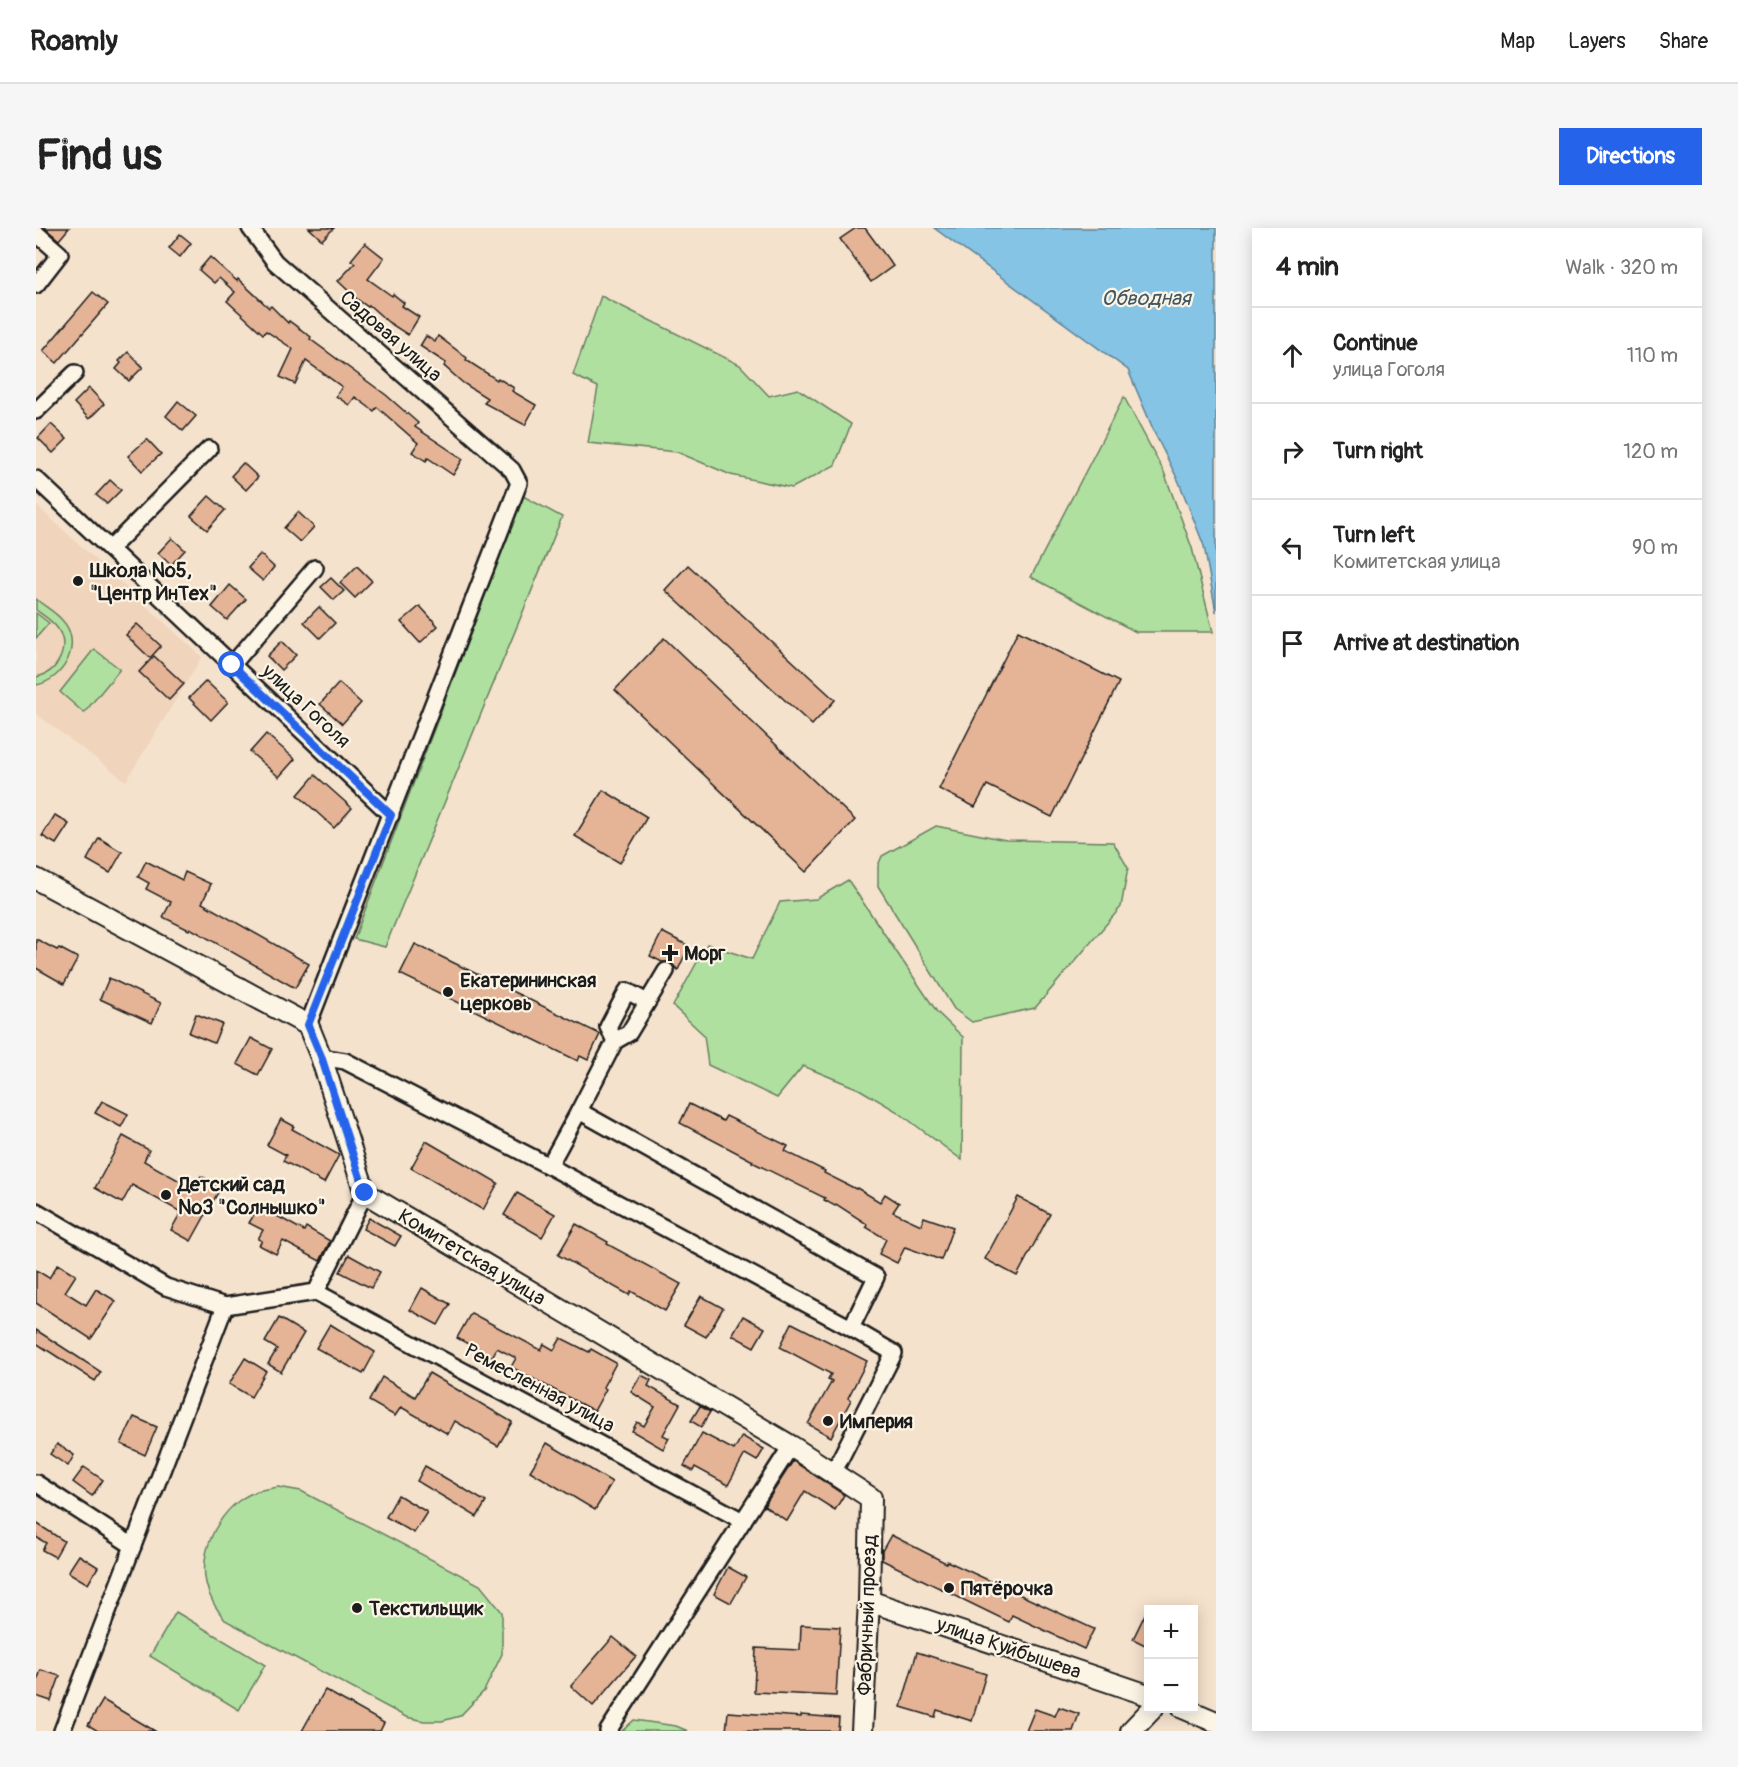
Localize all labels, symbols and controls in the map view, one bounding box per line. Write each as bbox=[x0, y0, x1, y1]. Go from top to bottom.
text: Roamly bbox=[30, 24, 118, 59]
text: Map bbox=[1500, 28, 1535, 55]
text: Layers bbox=[1568, 28, 1626, 55]
text: Share bbox=[1659, 28, 1708, 55]
button: Directions bbox=[1559, 128, 1702, 185]
text: Find us bbox=[36, 130, 162, 182]
text: 4 min bbox=[1276, 251, 1339, 283]
text: Walk · 320 m bbox=[1565, 255, 1678, 280]
street label: Садовая улица bbox=[335, 285, 447, 387]
water label: Обводная bbox=[1101, 285, 1193, 312]
text: Continue bbox=[1333, 329, 1417, 357]
icon: ahead bbox=[1276, 339, 1309, 372]
text: 110 m bbox=[1627, 343, 1678, 368]
text: улица Гоголя bbox=[1333, 357, 1445, 382]
icon: right bbox=[1276, 435, 1309, 468]
text: Turn right bbox=[1333, 437, 1423, 465]
text: 120 m bbox=[1623, 439, 1678, 464]
text: Turn left bbox=[1333, 521, 1415, 549]
icon: left bbox=[1276, 531, 1309, 564]
text: 90 m bbox=[1632, 535, 1678, 560]
text: Комитетская улица bbox=[1333, 549, 1501, 574]
place label: Школа №5, "Центр ИнТех" bbox=[89, 558, 217, 606]
marker: Школа №5, "Центр ИнТех" bbox=[71, 574, 85, 588]
icon: arrive bbox=[1276, 627, 1309, 660]
text: Arrive at destination bbox=[1333, 629, 1519, 657]
route start bbox=[218, 651, 244, 677]
street label: улица Гоголя bbox=[256, 658, 355, 753]
place label: Морг bbox=[684, 941, 726, 966]
marker: Морг bbox=[661, 944, 679, 962]
place label: Екатерининская церковь bbox=[460, 968, 596, 1016]
marker: Екатерининская церковь bbox=[441, 985, 455, 999]
place label: Детский сад №3 "Солнышко" bbox=[177, 1172, 326, 1220]
route end bbox=[351, 1179, 377, 1205]
marker: Детский сад №3 "Солнышко" bbox=[159, 1188, 173, 1202]
street label: Комитетская улица bbox=[394, 1203, 550, 1311]
street label: Ремесленная улица bbox=[461, 1338, 619, 1438]
place label: Империя bbox=[840, 1409, 913, 1434]
marker: Империя bbox=[821, 1414, 835, 1428]
street label: Фабричный проезд bbox=[852, 1534, 882, 1696]
place label: Пятёрочка bbox=[961, 1576, 1053, 1601]
marker: Пятёрочка bbox=[942, 1581, 956, 1595]
place label: Текстильщик bbox=[368, 1596, 484, 1621]
marker: Текстильщик bbox=[350, 1601, 364, 1615]
map controls bbox=[1144, 1605, 1198, 1713]
button: + bbox=[1144, 1605, 1198, 1659]
street label: улица Куйбышева bbox=[932, 1611, 1085, 1684]
button: − bbox=[1144, 1659, 1198, 1713]

